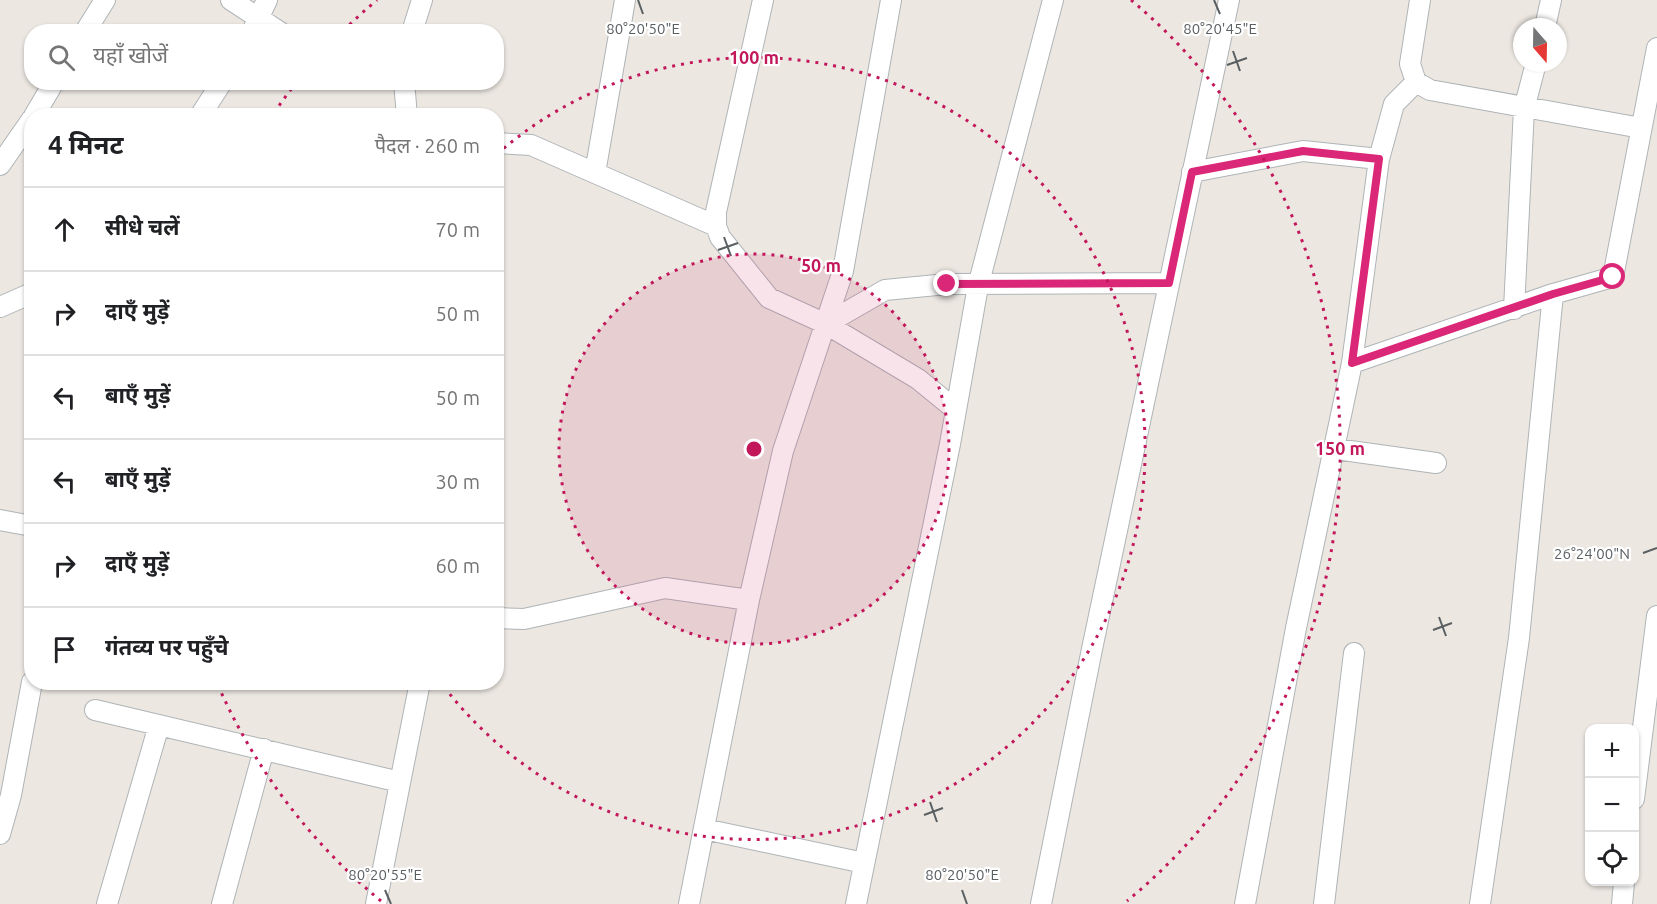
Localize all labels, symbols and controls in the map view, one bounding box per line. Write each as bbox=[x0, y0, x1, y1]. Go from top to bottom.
north arrow bbox=[1513, 18, 1567, 72]
text: 80°20'50"E bbox=[606, 20, 680, 37]
text: 80°20'45"E bbox=[1183, 20, 1257, 37]
search box bbox=[24, 24, 504, 90]
icon: search bbox=[45, 41, 78, 74]
text: यहाँ खोजें bbox=[93, 42, 168, 67]
text: 100 m bbox=[729, 47, 779, 67]
text: 4 मिनट bbox=[48, 130, 123, 159]
text: पैदल · 260 m bbox=[375, 134, 480, 157]
icon: ahead bbox=[48, 213, 81, 246]
text: सीधे चलें bbox=[105, 214, 180, 239]
text: 70 m bbox=[436, 218, 480, 241]
text: 50 m bbox=[801, 255, 841, 275]
route start bbox=[1599, 263, 1625, 289]
route end bbox=[933, 270, 959, 296]
icon: right bbox=[48, 297, 81, 330]
text: दाएँ मुड़ें bbox=[105, 298, 169, 323]
text: 50 m bbox=[436, 302, 480, 325]
icon: left bbox=[48, 381, 81, 414]
text: बाएँ मुड़ें bbox=[105, 382, 171, 407]
text: 50 m bbox=[436, 386, 480, 409]
text: 150 m bbox=[1315, 438, 1365, 458]
centre of rings bbox=[744, 439, 764, 459]
icon: left bbox=[48, 465, 81, 498]
text: बाएँ मुड़ें bbox=[105, 466, 171, 491]
text: 30 m bbox=[436, 470, 480, 493]
text: 26°24'00"N bbox=[1554, 545, 1630, 562]
icon: right bbox=[48, 549, 81, 582]
text: दाएँ मुड़ें bbox=[105, 550, 169, 575]
text: 60 m bbox=[436, 554, 480, 577]
icon: arrive bbox=[48, 633, 81, 666]
text: गंतव्य पर पहुँचे bbox=[105, 634, 229, 659]
map controls bbox=[1585, 724, 1639, 886]
button: + bbox=[1585, 724, 1639, 778]
button: − bbox=[1585, 778, 1639, 832]
button: locate bbox=[1585, 832, 1639, 886]
text: 80°20'55"E bbox=[348, 866, 422, 883]
text: 80°20'50"E bbox=[925, 866, 999, 883]

